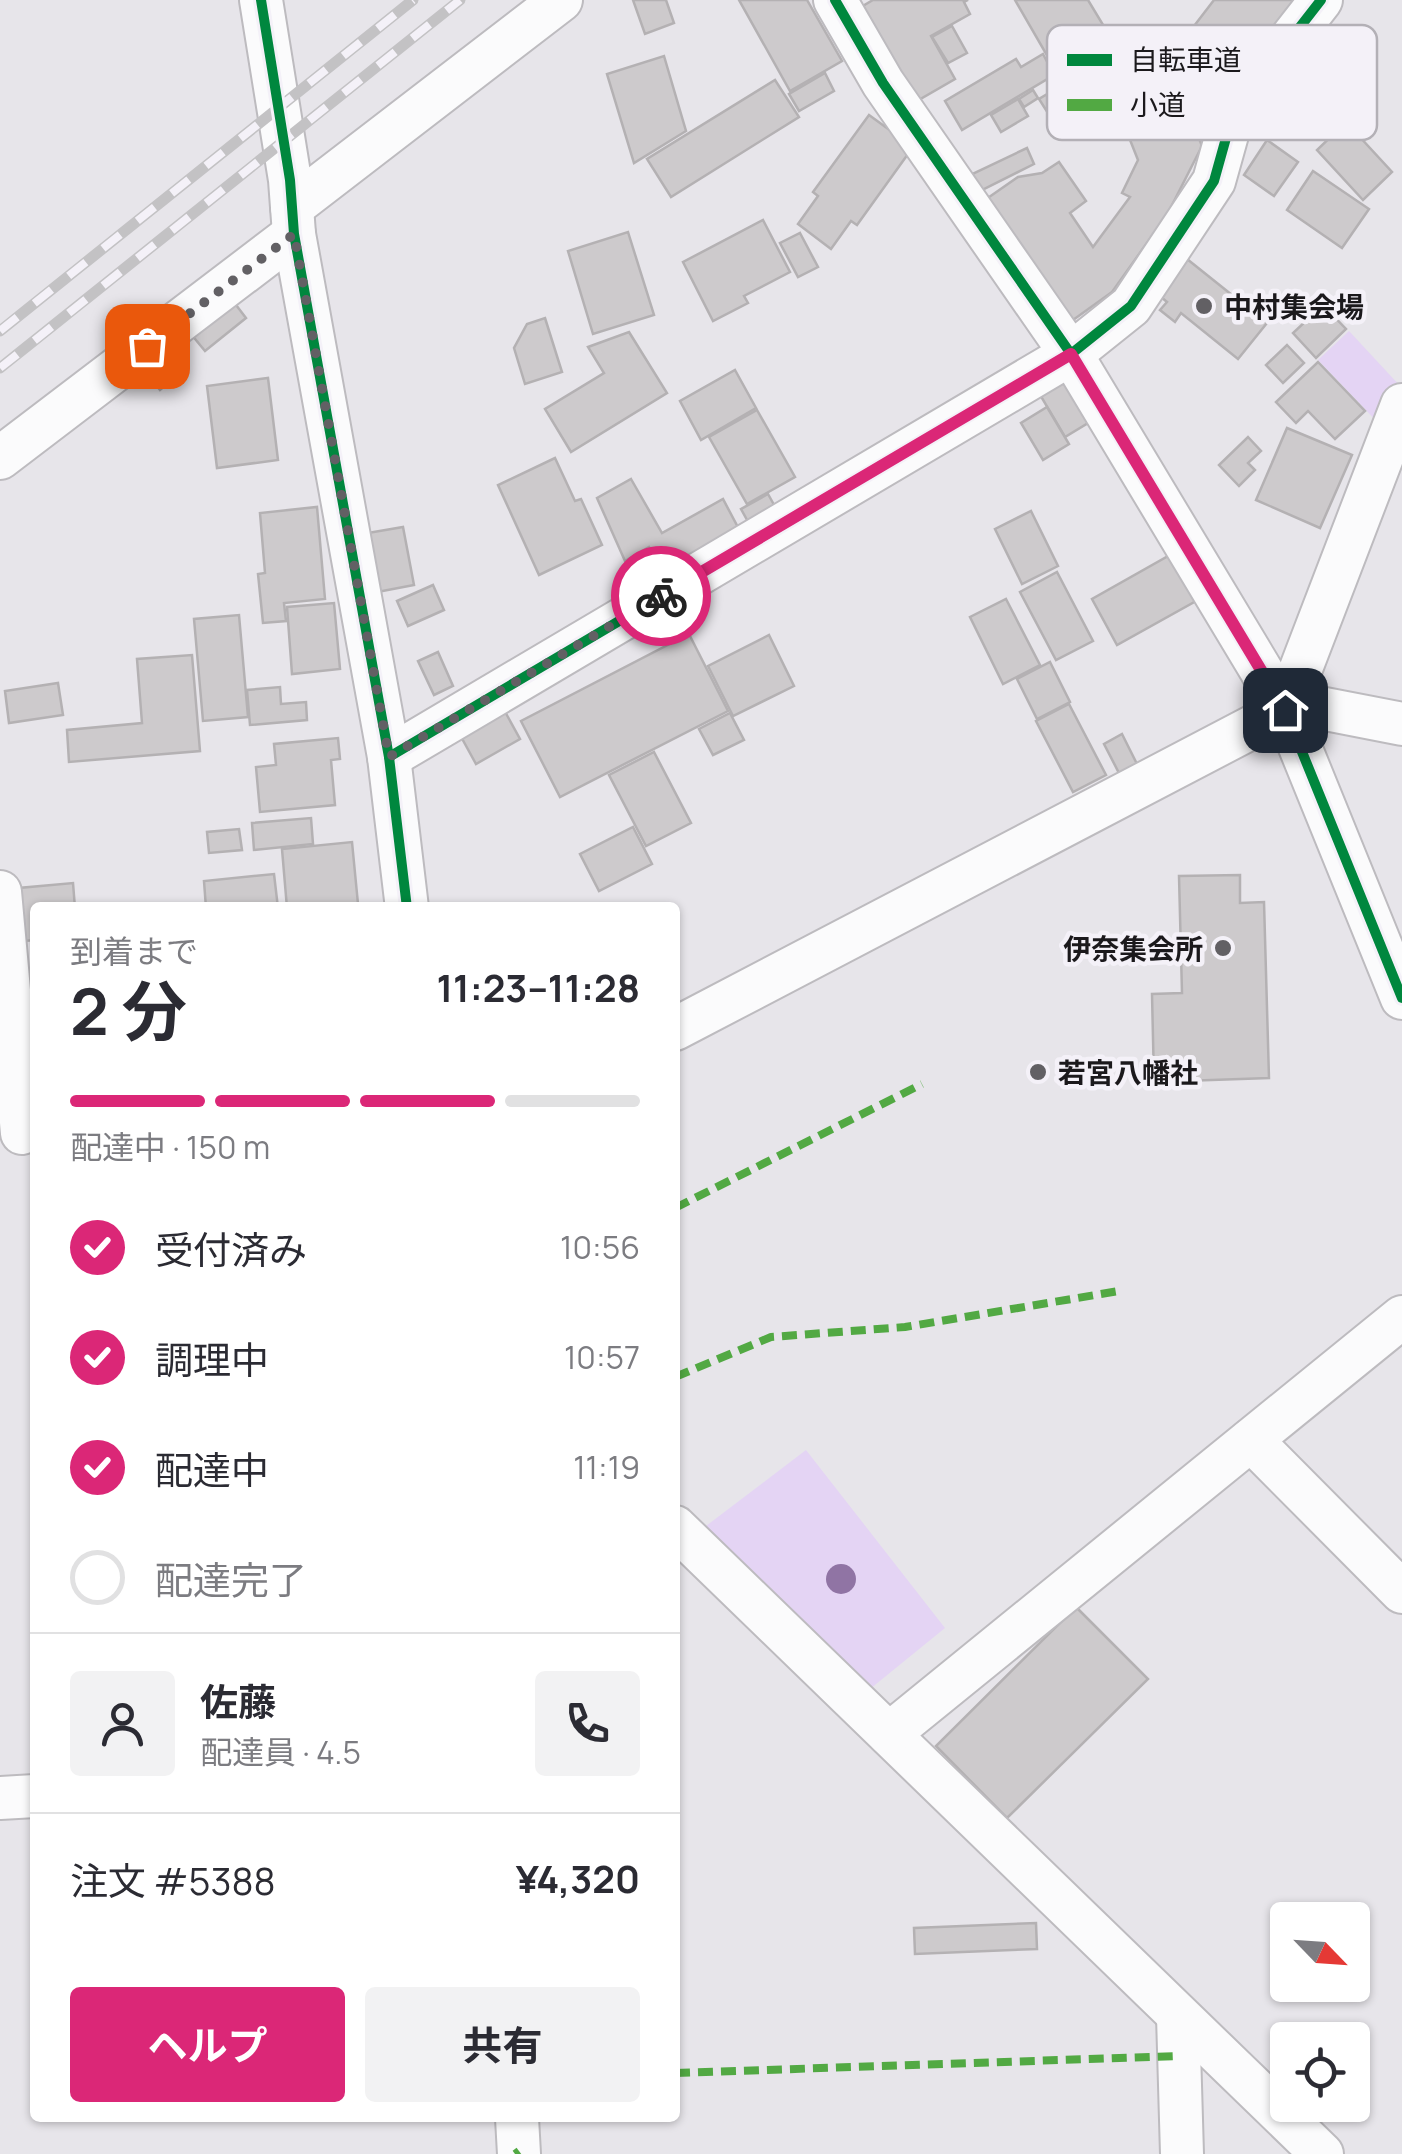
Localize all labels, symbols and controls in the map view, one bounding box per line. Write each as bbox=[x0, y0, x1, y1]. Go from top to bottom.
legend bbox=[1047, 25, 1377, 140]
text: 自転車道 bbox=[1130, 40, 1242, 78]
text: 小道 bbox=[1130, 85, 1186, 123]
place label: 中村集会場 bbox=[1224, 287, 1364, 325]
marker: 中村集会場 bbox=[1193, 295, 1215, 317]
pin bbox=[105, 304, 190, 389]
icon: bag bbox=[120, 319, 175, 374]
courier bbox=[611, 546, 711, 646]
icon: bike bbox=[634, 569, 689, 624]
pin bbox=[1243, 668, 1328, 753]
icon: home bbox=[1258, 683, 1313, 738]
text: 到着まで bbox=[70, 929, 198, 973]
place label: 伊奈集会所 bbox=[1063, 929, 1203, 967]
marker: 伊奈集会所 bbox=[1212, 937, 1234, 959]
text: 11:23–11:28 bbox=[436, 961, 640, 1013]
text: 2 分 bbox=[70, 966, 187, 1055]
place label: 若宮八幡社 bbox=[1058, 1053, 1198, 1091]
marker: 若宮八幡社 bbox=[1027, 1061, 1049, 1083]
text: 配達中 · 150 m bbox=[70, 1125, 270, 1169]
icon: check bbox=[70, 1220, 125, 1275]
text: 受付済み bbox=[155, 1223, 307, 1275]
text: 10:56 bbox=[560, 1225, 640, 1269]
icon: check bbox=[70, 1330, 125, 1385]
text: 調理中 bbox=[155, 1333, 269, 1385]
text: 10:57 bbox=[564, 1335, 640, 1379]
icon: check bbox=[70, 1440, 125, 1495]
text: 配達中 bbox=[155, 1443, 269, 1495]
text: 11:19 bbox=[573, 1445, 640, 1489]
text: 配達完了 bbox=[155, 1553, 307, 1605]
button: person bbox=[70, 1671, 175, 1776]
button: phone bbox=[535, 1671, 640, 1776]
text: 佐藤 bbox=[200, 1675, 276, 1727]
text: 配達員 · 4.5 bbox=[200, 1730, 361, 1774]
text: ¥4,320 bbox=[516, 1852, 640, 1904]
text: 注文 #5388 bbox=[70, 1854, 276, 1906]
north arrow bbox=[1270, 1902, 1370, 2002]
map controls bbox=[1270, 1902, 1370, 2122]
button: ヘルプ bbox=[70, 1987, 345, 2102]
button: 共有 bbox=[365, 1987, 640, 2102]
button: locate bbox=[1270, 2022, 1370, 2122]

